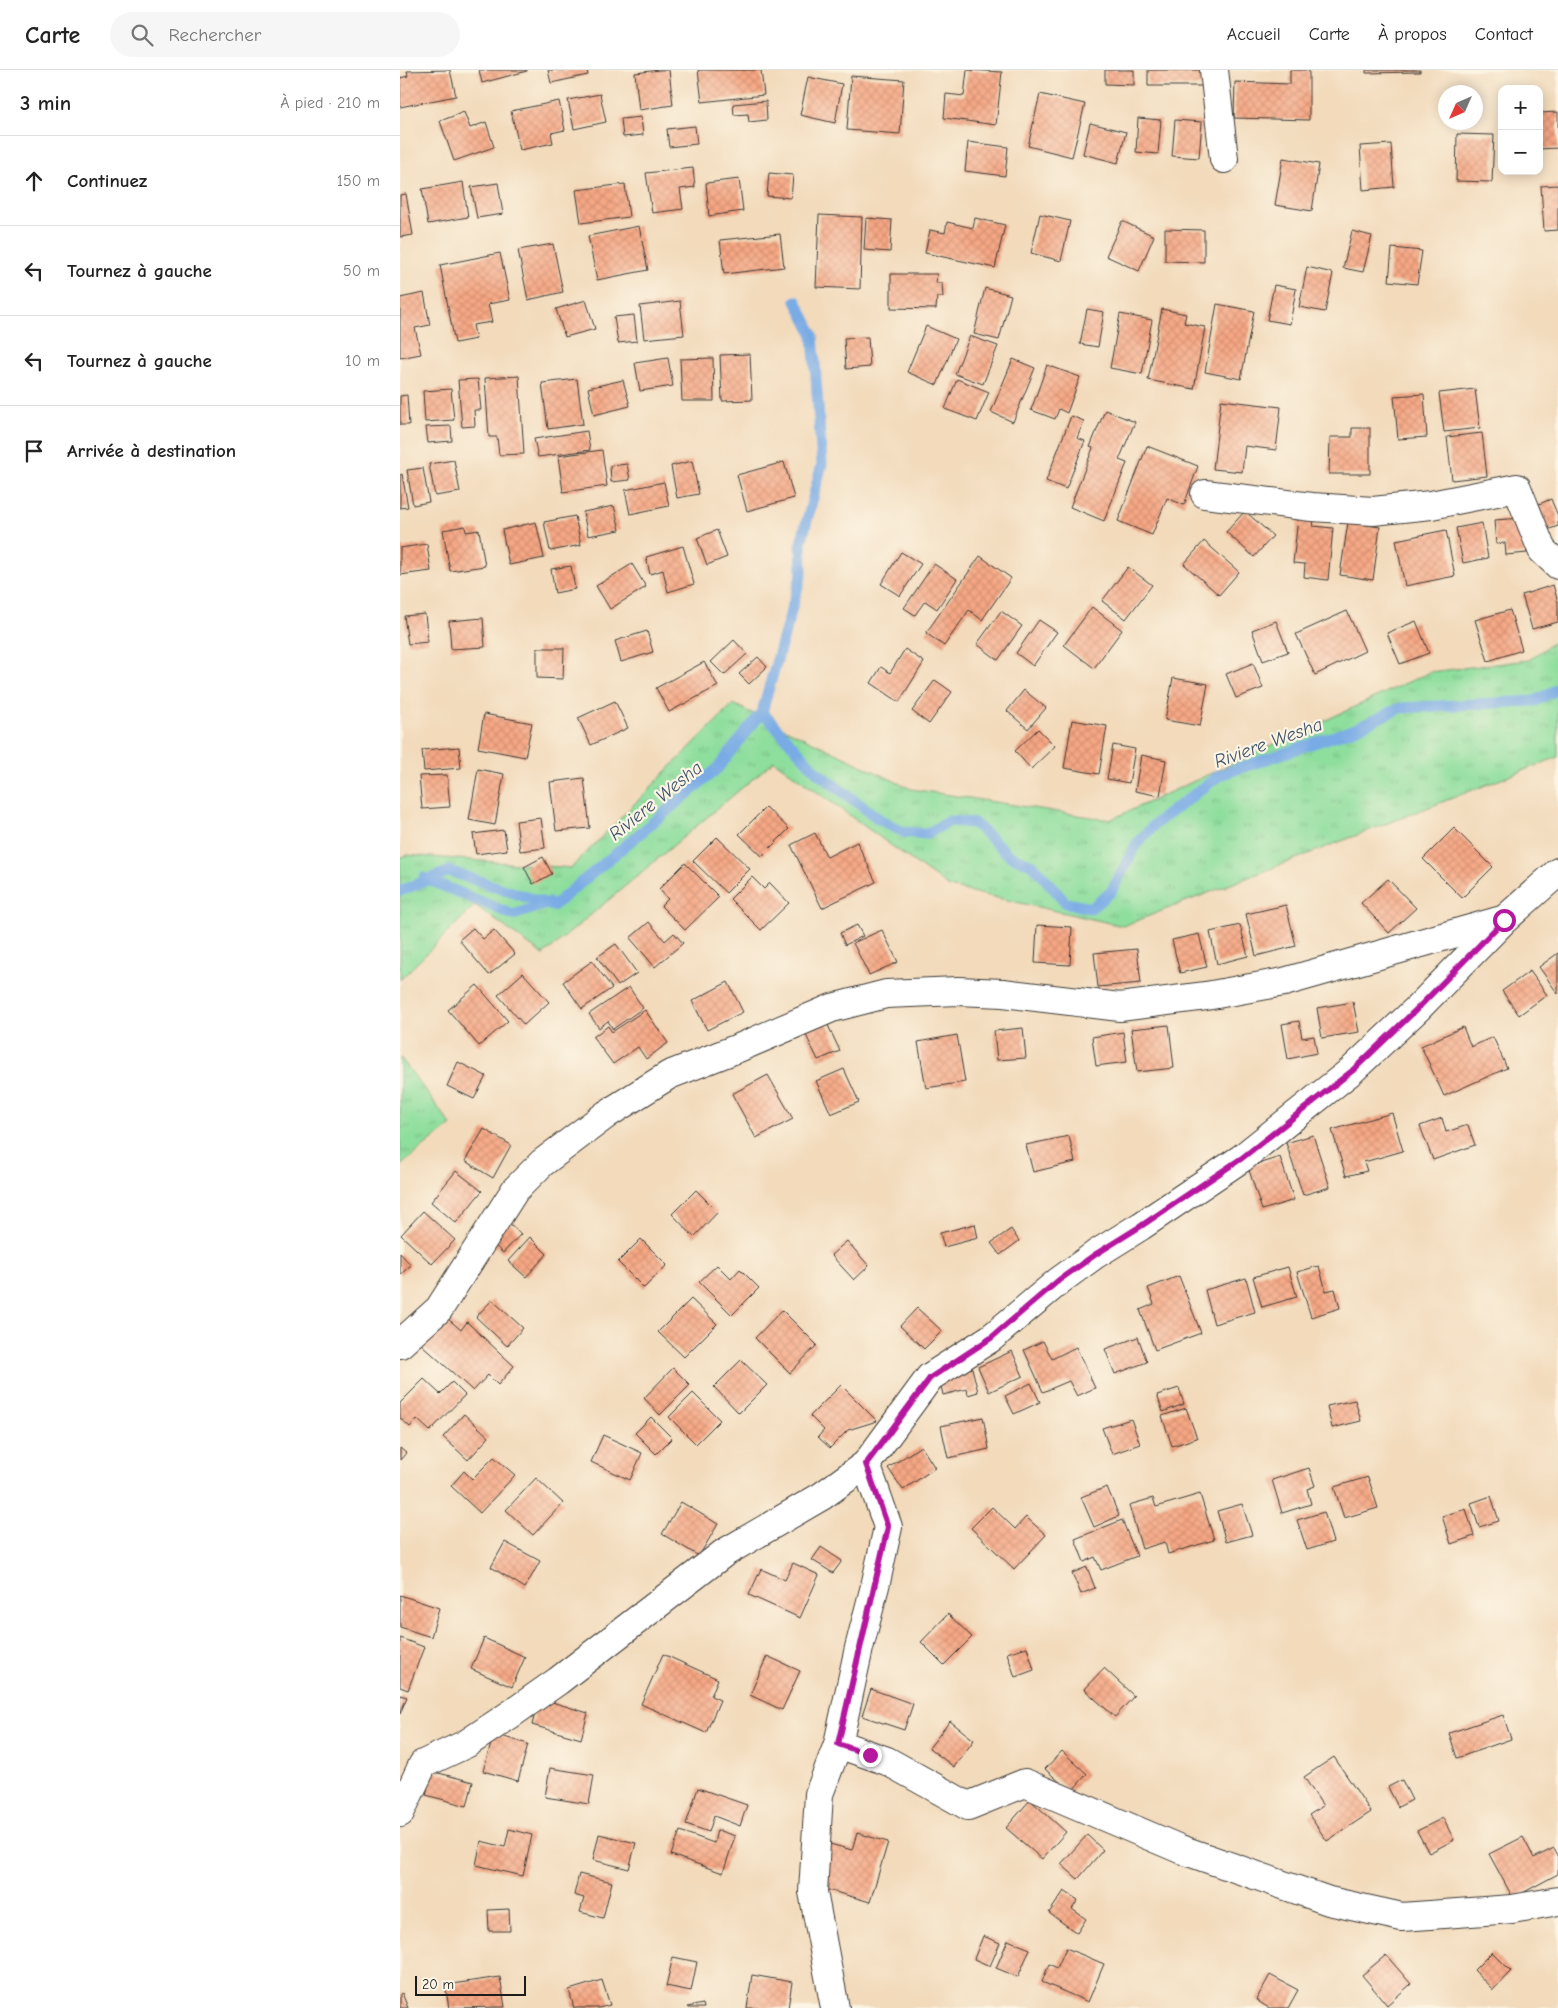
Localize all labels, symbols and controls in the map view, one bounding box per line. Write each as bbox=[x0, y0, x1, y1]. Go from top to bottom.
search box bbox=[110, 12, 460, 57]
text: Carte bbox=[25, 21, 80, 49]
icon: search bbox=[128, 21, 156, 49]
text: Rechercher bbox=[168, 24, 261, 46]
text: Accueil bbox=[1227, 24, 1281, 45]
text: Carte bbox=[1309, 24, 1350, 45]
text: À propos bbox=[1378, 24, 1447, 45]
text: Contact bbox=[1475, 24, 1533, 45]
north arrow bbox=[1438, 85, 1483, 130]
map controls bbox=[1498, 85, 1543, 175]
button: + bbox=[1498, 85, 1543, 130]
text: 3 min bbox=[20, 91, 71, 115]
text: À pied · 210 m bbox=[280, 94, 380, 112]
button: − bbox=[1498, 130, 1543, 175]
icon: ahead bbox=[20, 167, 48, 195]
text: Continuez bbox=[67, 170, 147, 192]
text: 150 m bbox=[337, 172, 380, 190]
icon: left bbox=[20, 257, 48, 285]
text: Tournez à gauche bbox=[67, 260, 212, 282]
text: 50 m bbox=[343, 262, 380, 280]
icon: left bbox=[20, 347, 48, 375]
text: Tournez à gauche bbox=[67, 350, 212, 372]
text: 10 m bbox=[345, 352, 380, 370]
icon: arrive bbox=[20, 437, 48, 465]
text: Arrivée à destination bbox=[67, 440, 236, 462]
water label: Riviere Wesha bbox=[1211, 713, 1326, 773]
water label: Riviere Wesha bbox=[605, 756, 707, 845]
route start bbox=[1493, 909, 1516, 932]
route end bbox=[859, 1744, 882, 1767]
scale bar bbox=[415, 1973, 526, 1996]
text: 20 m bbox=[422, 1976, 454, 1993]

